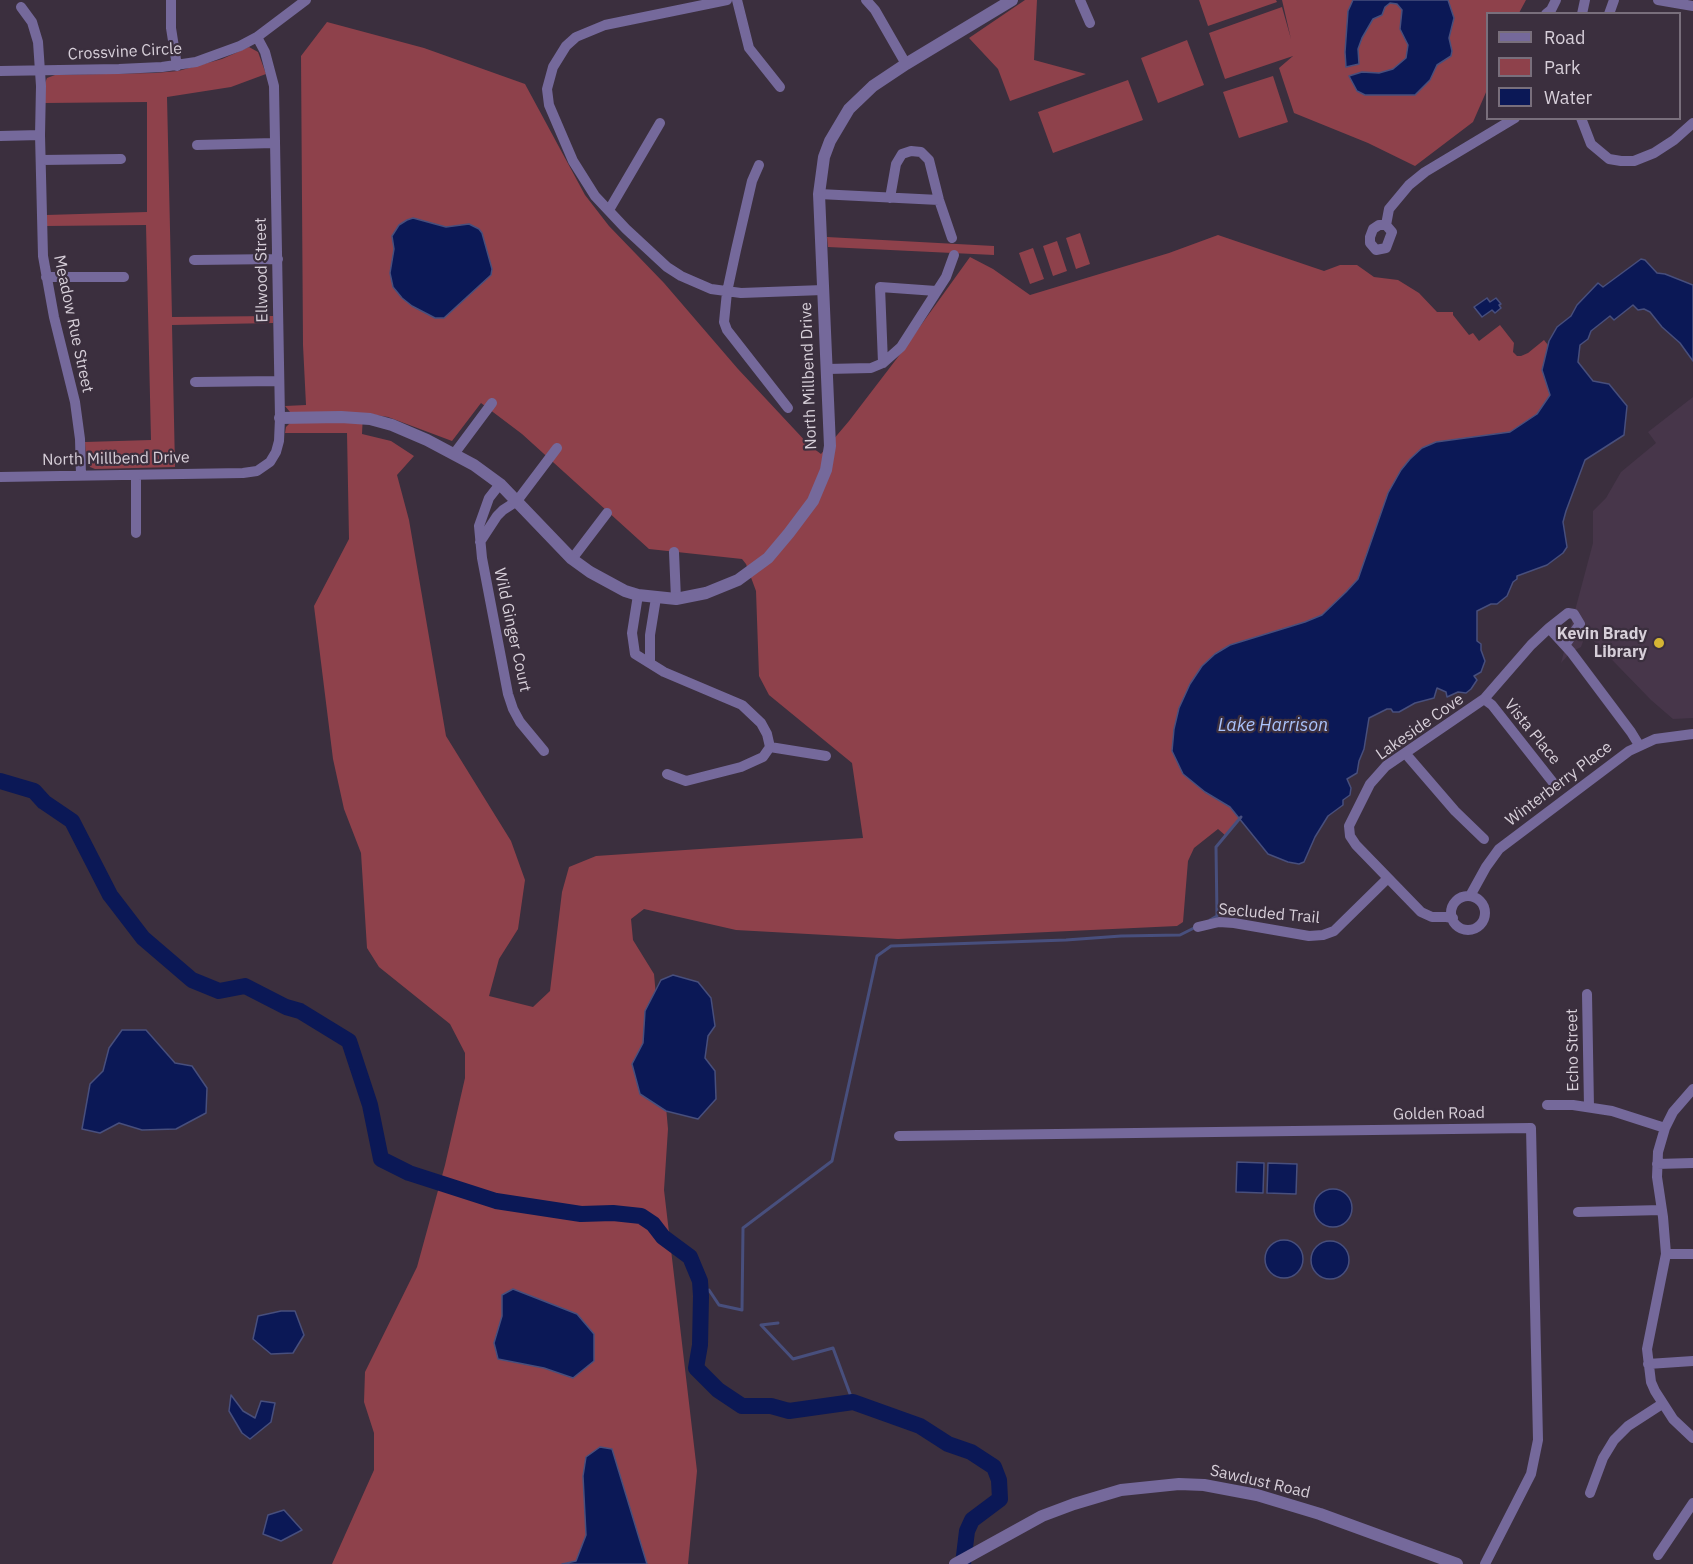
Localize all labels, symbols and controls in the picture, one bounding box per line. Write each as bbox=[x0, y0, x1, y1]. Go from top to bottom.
legend bbox=[1486, 12, 1681, 120]
text: Road bbox=[1544, 26, 1585, 49]
street label: Crossvine Circle bbox=[67, 39, 183, 65]
text: Park bbox=[1544, 56, 1580, 79]
text: Water bbox=[1544, 86, 1592, 109]
street label: Ellwood Street bbox=[251, 217, 273, 323]
street label: Meadow Rue Street bbox=[49, 253, 97, 395]
street label: North Millbend Drive bbox=[797, 302, 821, 450]
street label: North Millbend Drive bbox=[42, 448, 190, 470]
street label: Wild Ginger Court bbox=[489, 566, 535, 694]
place label: Kevin Brady Library bbox=[1557, 624, 1647, 662]
marker: Kevin Brady Library bbox=[1652, 636, 1666, 650]
street label: Lakeside Cove bbox=[1373, 690, 1467, 764]
street label: Vista Place bbox=[1500, 695, 1564, 769]
water label: Lake Harrison bbox=[1218, 715, 1328, 737]
street label: Winterberry Place bbox=[1502, 738, 1616, 830]
street label: Secluded Trail bbox=[1217, 900, 1321, 928]
street label: Echo Street bbox=[1563, 1008, 1583, 1092]
street label: Golden Road bbox=[1393, 1104, 1485, 1124]
street label: Sawdust Road bbox=[1208, 1461, 1312, 1503]

